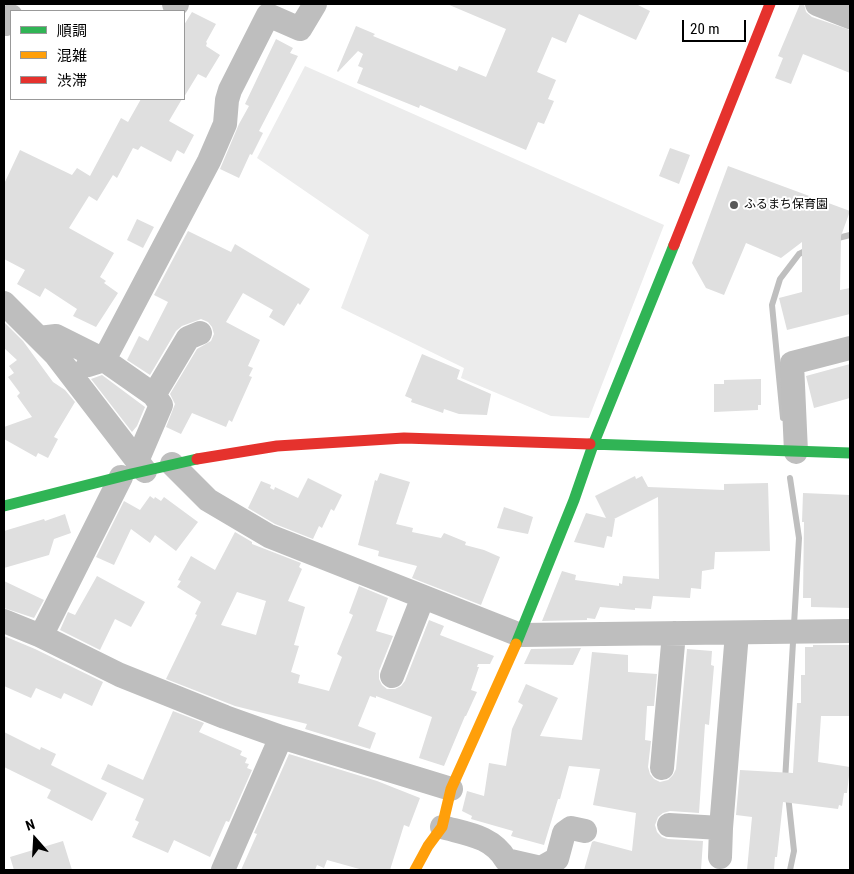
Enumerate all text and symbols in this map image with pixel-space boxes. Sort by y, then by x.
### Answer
legend [10,10,185,100]
scale bar [684,10,748,42]
text: 20 m [690,20,720,38]
text: 順調 [57,22,87,40]
text: 混雑 [57,47,87,65]
text: 渋滞 [57,72,87,90]
place label: ふるまち保育園 [744,198,828,212]
marker: ふるまち保育園 [728,199,740,211]
north arrow [10,814,60,864]
text: N [23,816,37,834]

